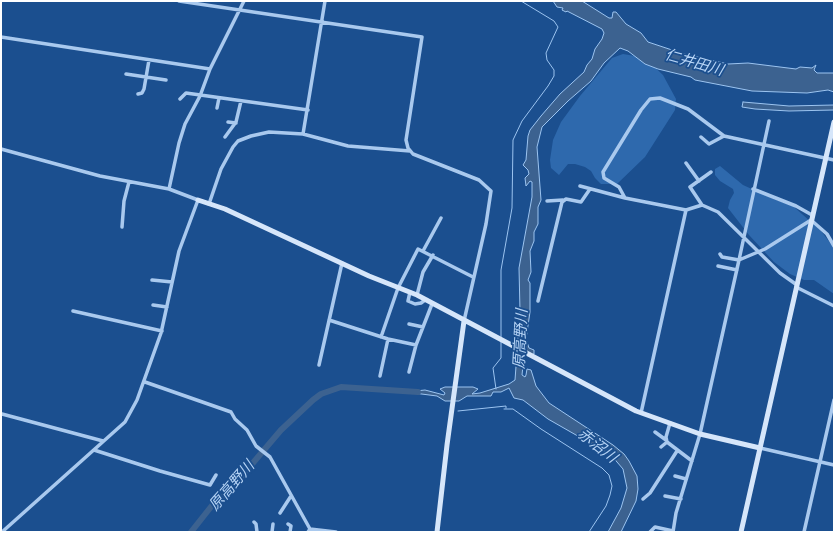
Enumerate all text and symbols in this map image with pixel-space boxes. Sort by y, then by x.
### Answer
water label: 仁井田川 [663,46,725,80]
water label: 原高野川 [510,309,532,369]
water label: 赤沼川 [574,425,620,467]
water label: 原高野川 [206,457,258,515]

